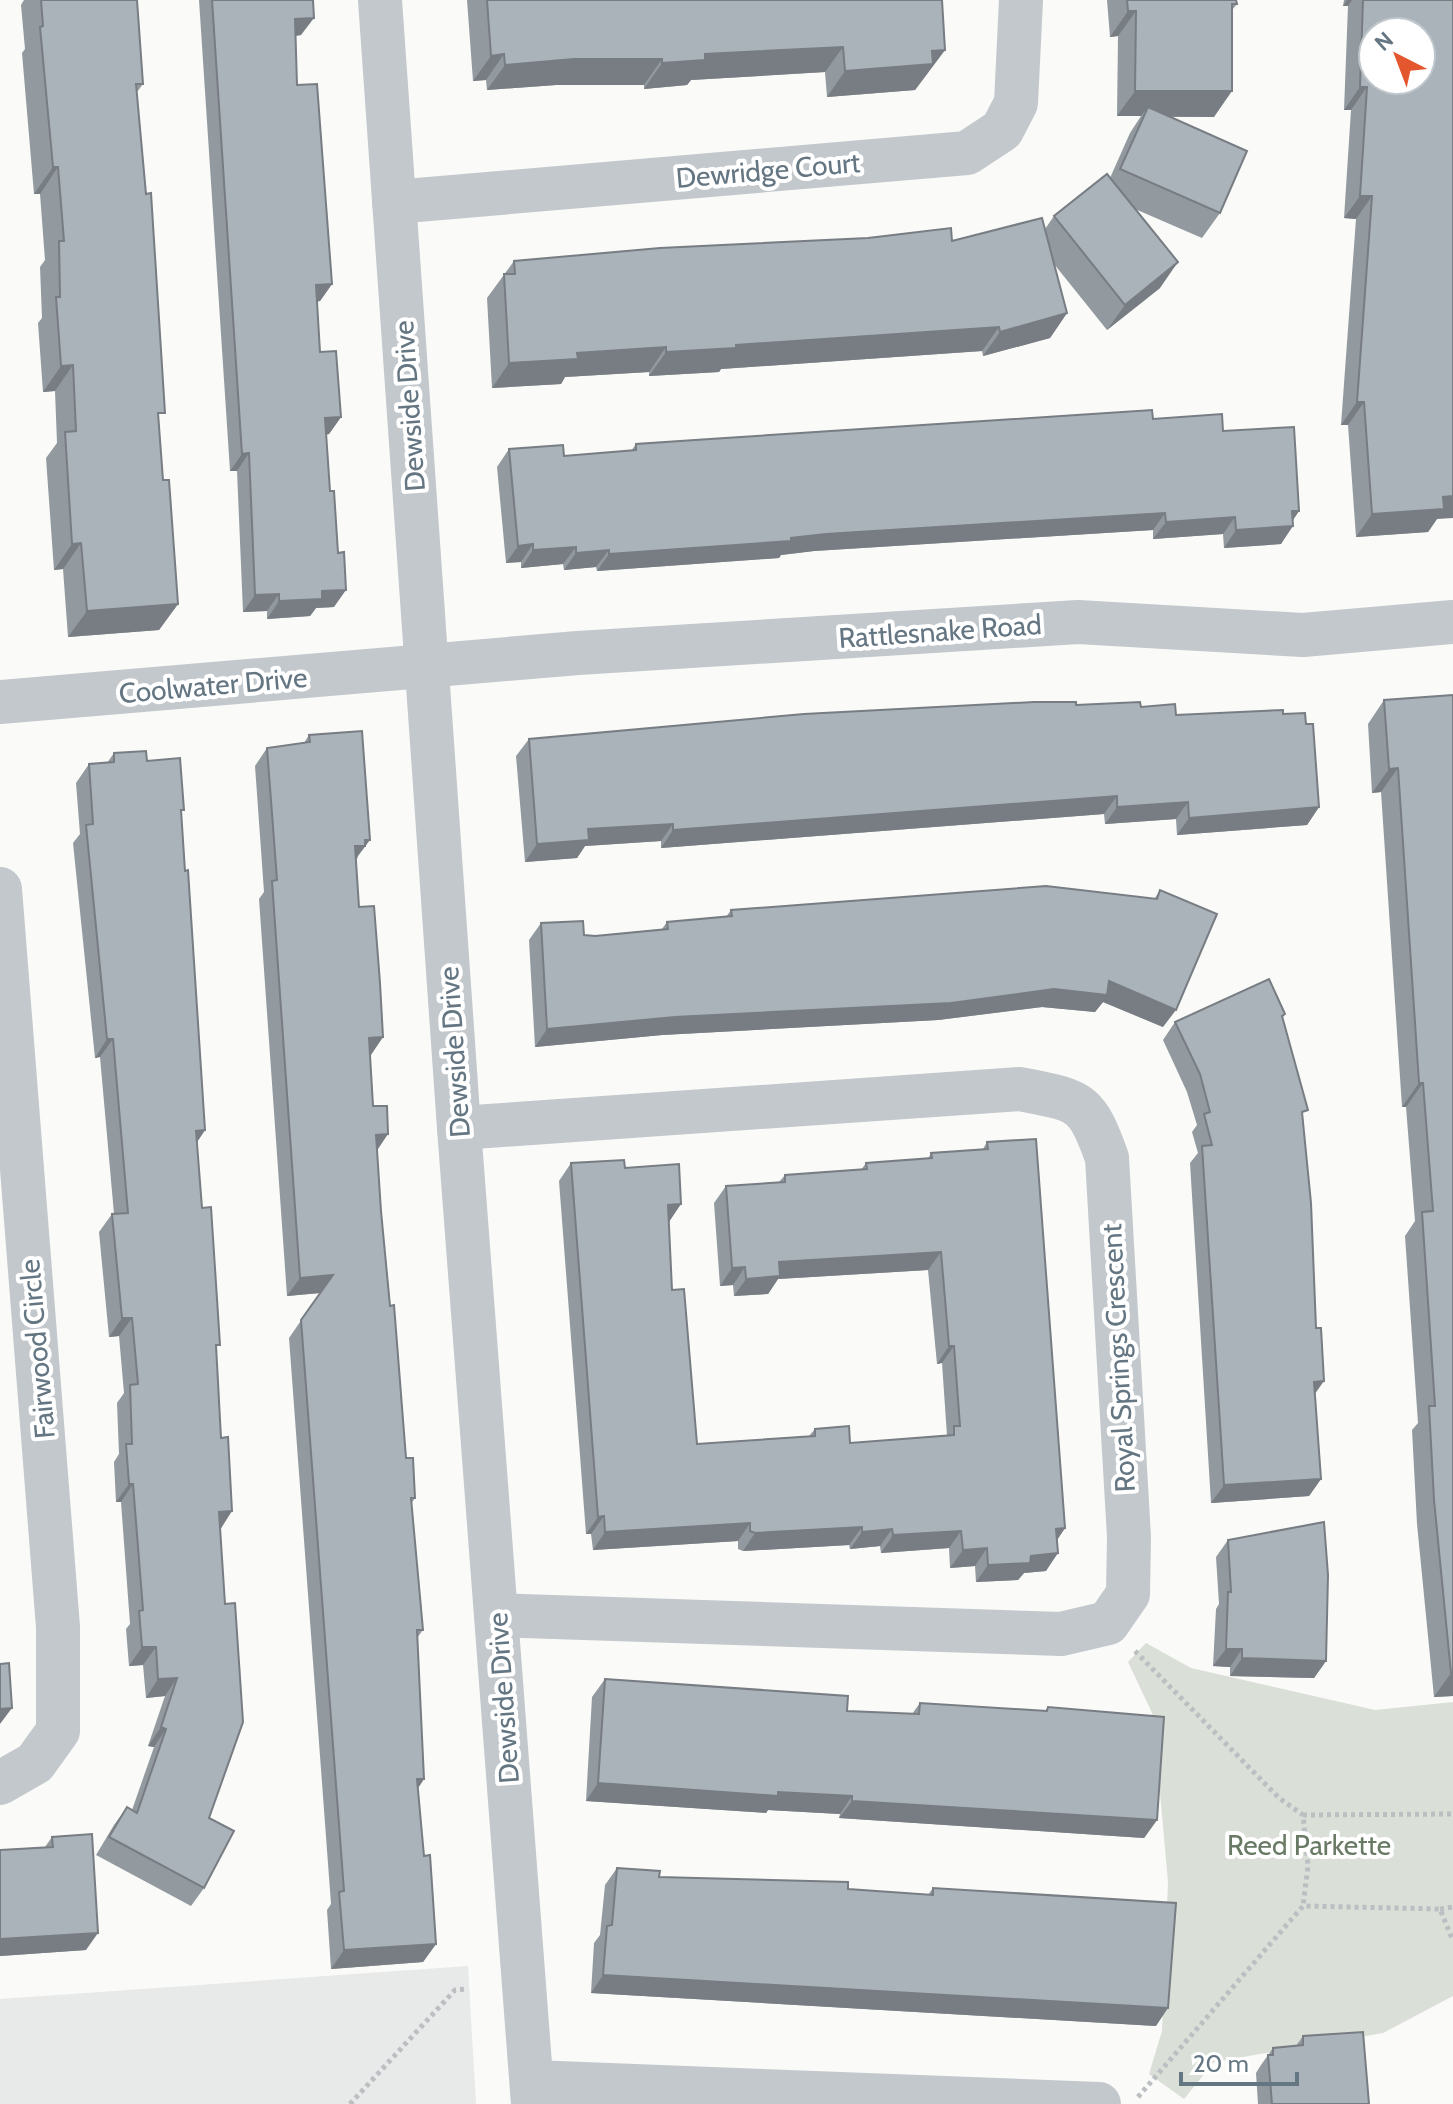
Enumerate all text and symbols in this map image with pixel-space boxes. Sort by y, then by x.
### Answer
north arrow [1357,16,1437,96]
text: N [1369,26,1399,57]
street label: Dewridge Court [674,145,862,195]
street label: Dewside Drive [386,319,432,493]
street label: Rattlesnake Road [837,607,1043,655]
street label: Coolwater Drive [117,660,309,710]
street label: Dewside Drive [431,965,477,1139]
street label: Royal Springs Crescent [1094,1223,1142,1493]
street label: Fairwood Circle [12,1258,62,1440]
street label: Dewside Drive [480,1611,526,1785]
park label: Reed Parkette [1227,1828,1391,1862]
scale bar [1181,2036,1297,2086]
text: 20 m [1193,2049,1249,2078]

